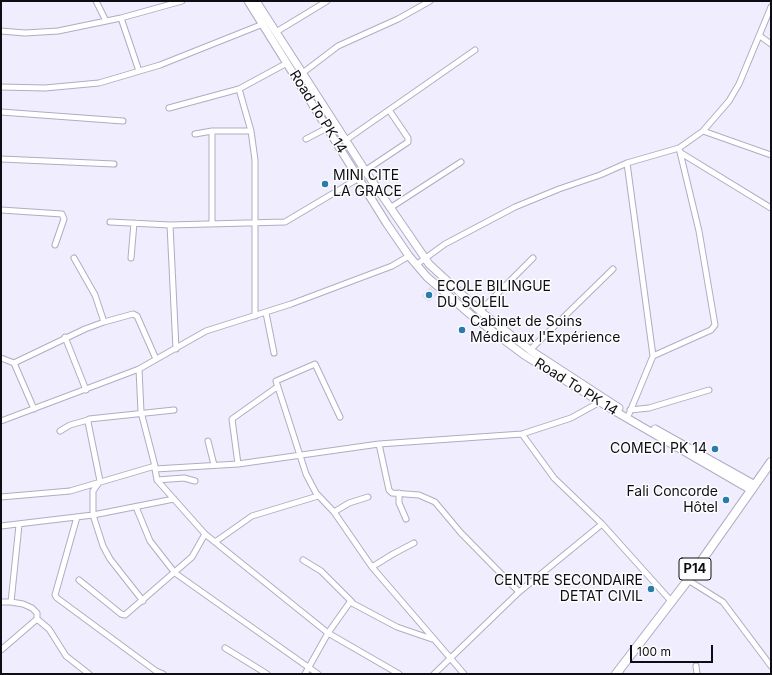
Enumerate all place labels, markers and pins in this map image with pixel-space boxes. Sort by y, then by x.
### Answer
place label: MINI CITE LA GRACE [333,168,402,200]
marker: MINI CITE LA GRACE [320,179,330,189]
place label: ECOLE BILINGUE DU SOLEIL [437,279,551,312]
marker: ECOLE BILINGUE DU SOLEIL [424,290,434,300]
place label: Cabinet de Soins Médicaux l'Expérience [470,314,620,346]
marker: Cabinet de Soins Médicaux l'Expérience [457,325,467,335]
place label: COMECI PK 14 [610,441,707,457]
marker: COMECI PK 14 [710,444,720,454]
place label: Fali Concorde Hôtel [626,484,718,516]
marker: Fali Concorde Hôtel [721,495,731,505]
place label: CENTRE SECONDAIRE DETAT CIVIL [494,573,643,606]
marker: CENTRE SECONDAIRE DETAT CIVIL [646,584,656,594]

